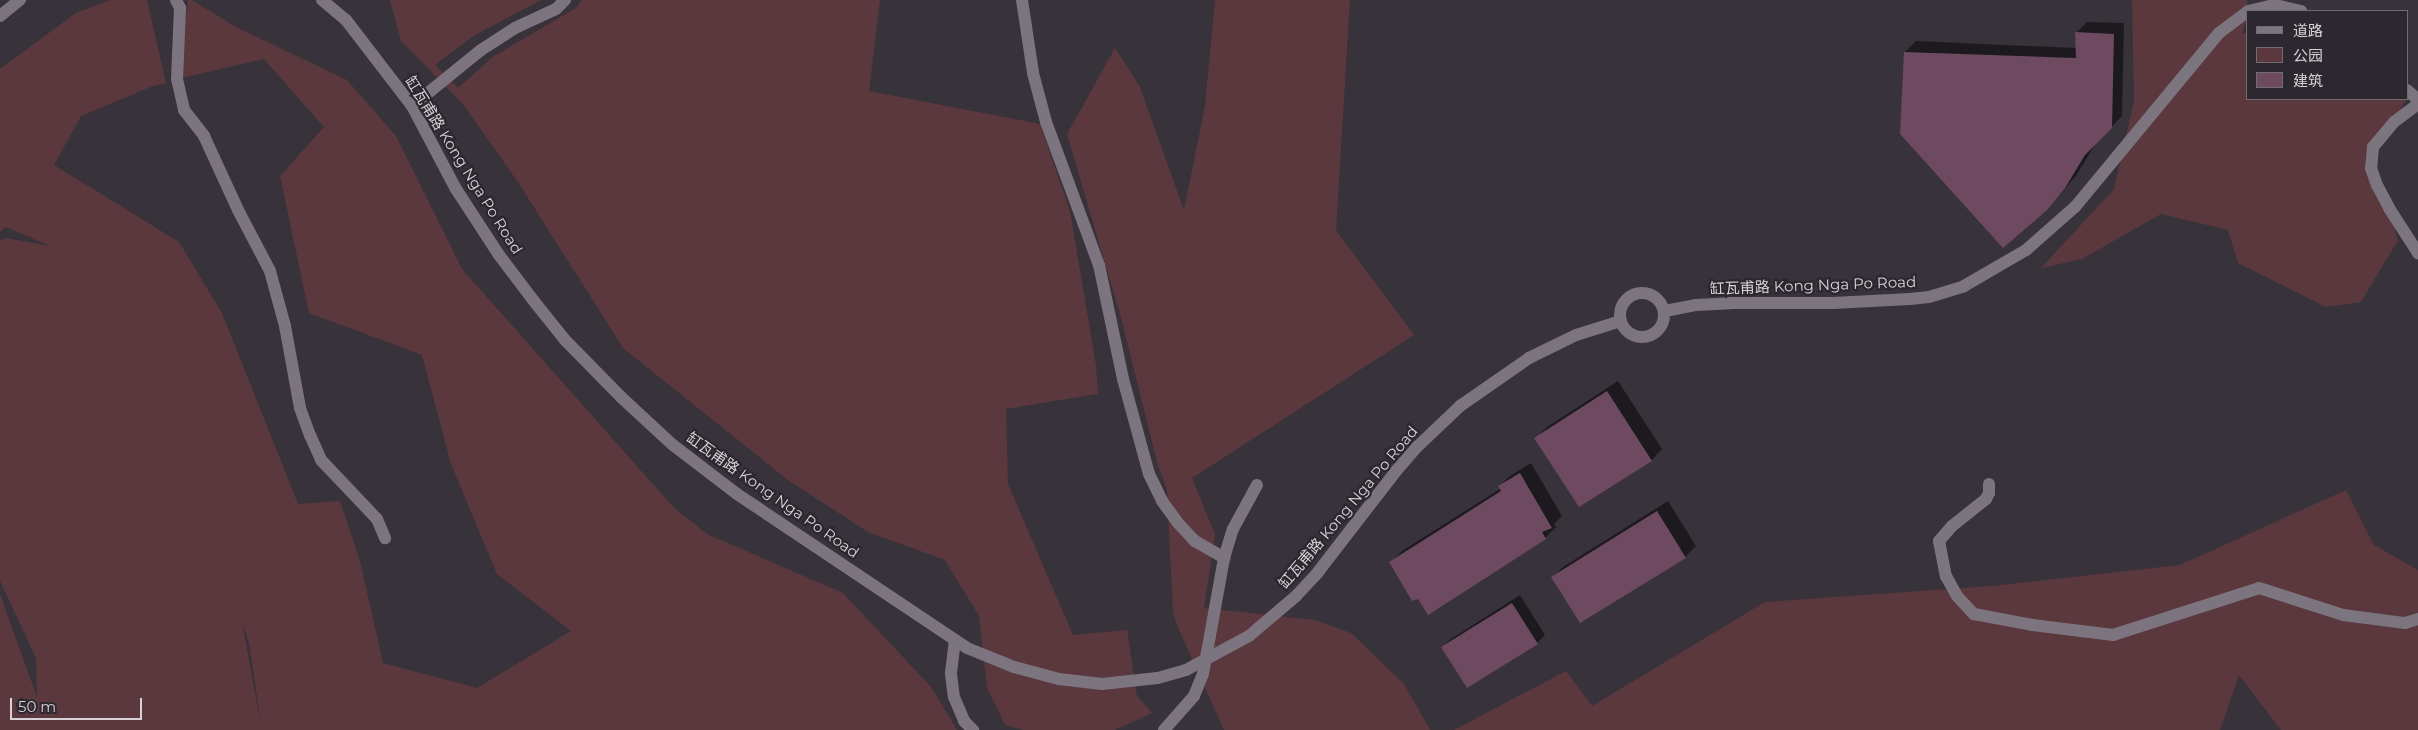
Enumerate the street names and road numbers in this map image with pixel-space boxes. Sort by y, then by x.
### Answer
street label: 缸瓦甫路 Kong Nga Po Road [402,73,526,257]
street label: 缸瓦甫路 Kong Nga Po Road [1710,272,1916,298]
street label: 缸瓦甫路 Kong Nga Po Road [1275,422,1421,592]
street label: 缸瓦甫路 Kong Nga Po Road [683,428,863,562]

